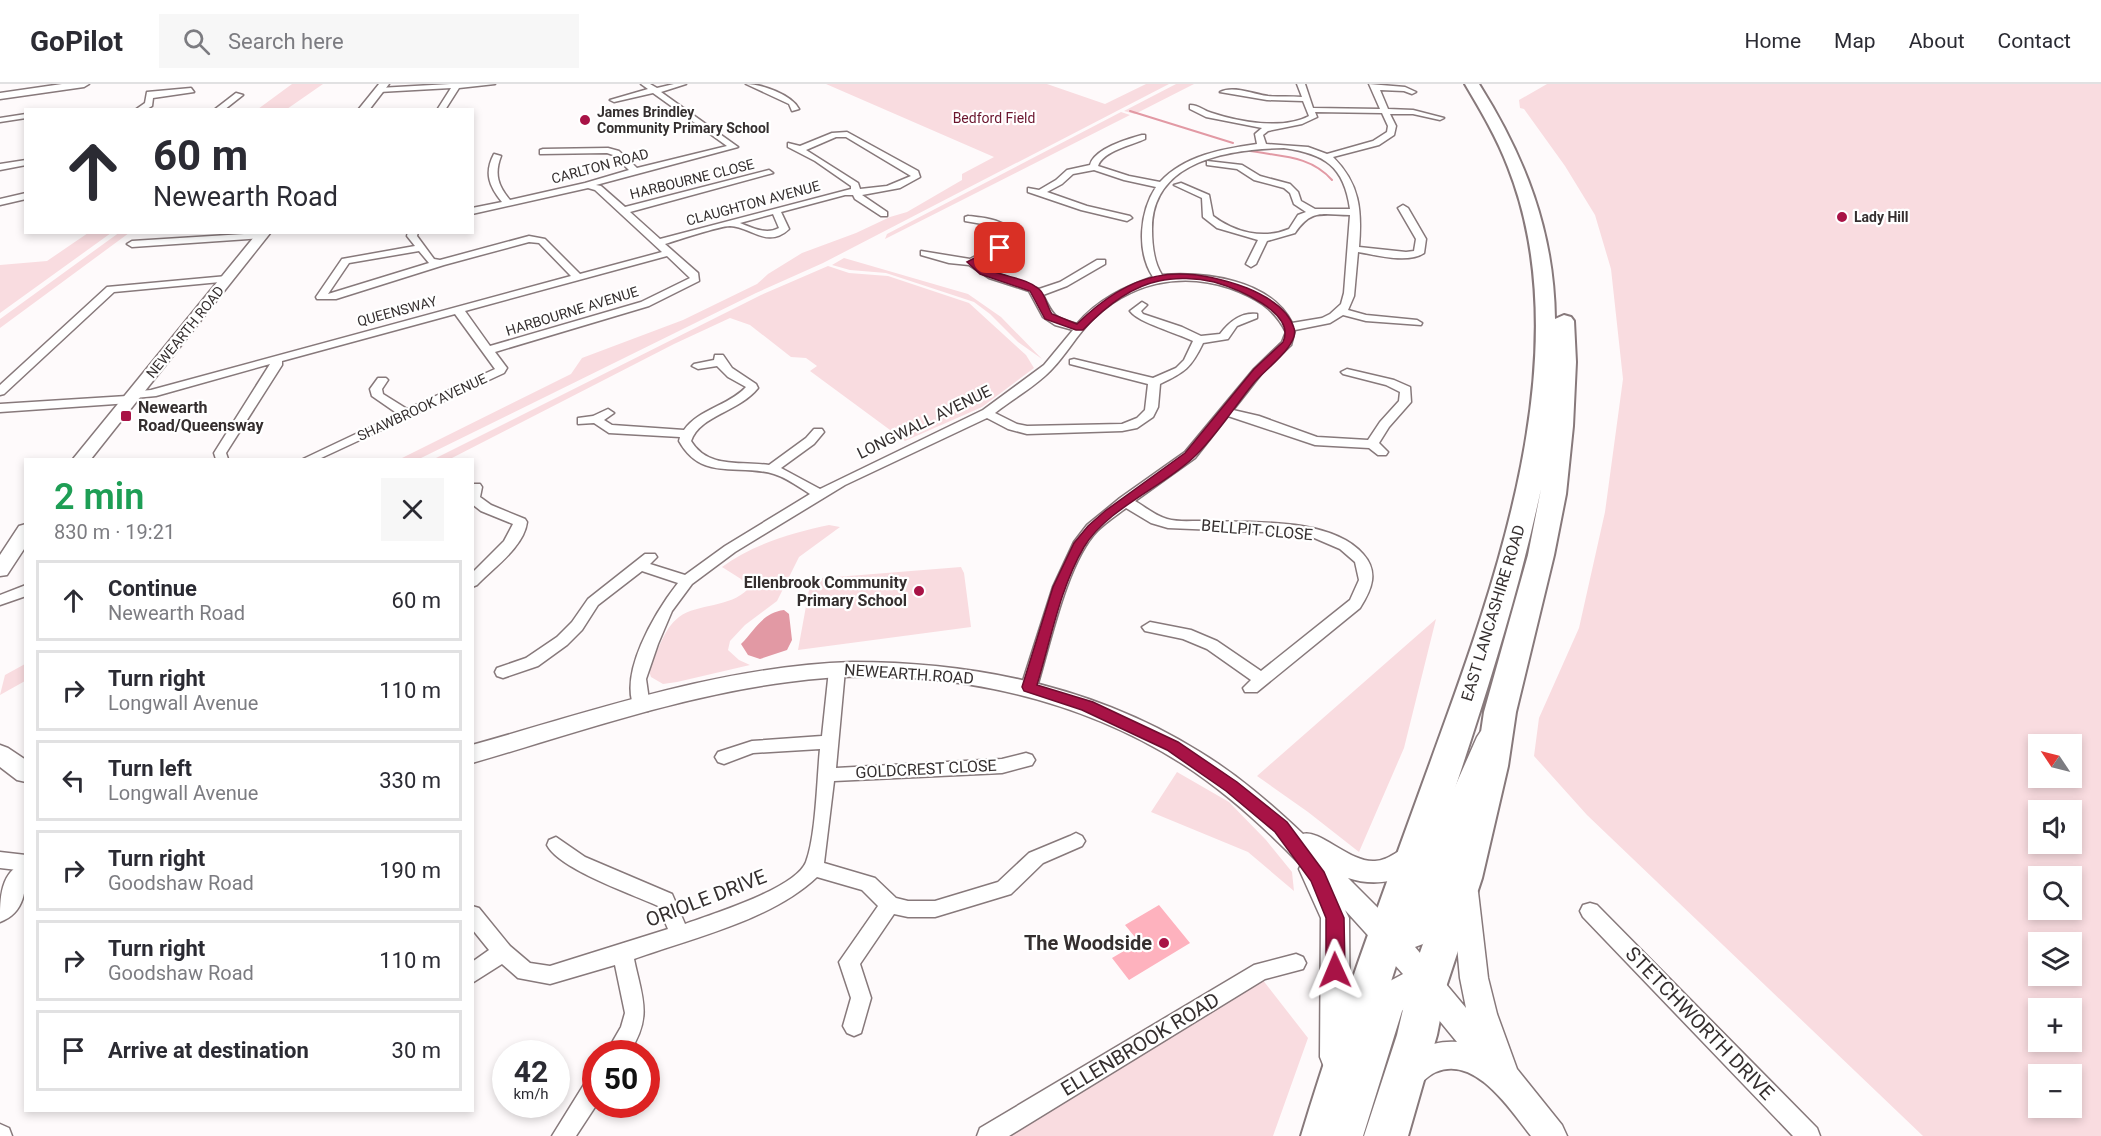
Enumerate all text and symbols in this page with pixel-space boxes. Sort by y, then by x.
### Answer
search box [159,14,579,68]
text: GoPilot [30,25,123,58]
icon: search [180,25,213,58]
text: Search here [228,29,344,54]
text: Home [1745,29,1801,53]
text: Map [1834,29,1876,53]
text: About [1909,29,1965,53]
text: Contact [1998,29,2071,53]
place label: James Brindley Community Primary School [597,104,770,136]
park label: Bedford Field [953,110,1035,126]
marker: James Brindley Community Primary School [578,113,592,127]
text: 60 m [153,131,248,180]
icon: ahead [54,132,132,210]
street label: CARLTON ROAD [550,145,650,187]
street label: HARBOURNE CLOSE [628,156,756,202]
street label: CLAUGHTON AVENUE [684,177,822,229]
text: Newearth Road [153,181,338,213]
place label: Lady Hill [1854,209,1908,225]
marker: Lady Hill [1835,210,1849,224]
pin [974,222,1025,273]
icon: arrive [983,231,1016,264]
street label: NEWEARTH ROAD [143,283,227,381]
street label: HARBOURNE AVENUE [504,283,640,339]
street label: QUEENSWAY [355,293,439,329]
street label: SHAWBROOK AVENUE [355,370,489,444]
street label: LONGWALL AVENUE [854,381,994,463]
place label: Newearth Road/Queensway [138,398,264,435]
marker: Newearth Road/Queensway [119,409,133,423]
text: 2 min [54,476,144,518]
button: close [381,478,444,541]
street label: BELLPIT CLOSE [1200,516,1314,544]
text: 830 m · 19:21 [54,520,175,544]
street label: EAST LANCASHIRE ROAD [1457,522,1529,704]
place label: Ellenbrook Community Primary School [744,573,908,610]
text: Continue [108,576,197,601]
icon: ahead [57,584,90,617]
marker: Ellenbrook Community Primary School [912,584,926,598]
text: 60 m [392,588,441,613]
text: Newearth Road [108,601,245,625]
street label: NEWEARTH ROAD [843,660,975,688]
text: Turn right [108,666,205,691]
icon: right [57,674,90,707]
text: 110 m [379,678,441,703]
text: Longwall Avenue [108,691,258,715]
north arrow [2028,734,2082,788]
map controls [2028,734,2082,1118]
text: Turn left [108,756,192,781]
street label: GOLDCREST CLOSE [855,756,997,782]
icon: left [57,764,90,797]
text: 330 m [379,768,441,793]
text: Longwall Avenue [108,781,258,805]
button: sound [2028,800,2082,854]
text: Turn right [108,846,205,871]
icon: right [57,854,90,887]
text: 190 m [379,858,441,883]
street label: ORIOLE DRIVE [642,864,770,932]
button: search [2028,866,2082,920]
text: Goodshaw Road [108,871,254,895]
place label: The Woodside [1024,931,1152,955]
button: layers [2028,932,2082,986]
text: Turn right [108,936,205,961]
marker: The Woodside [1157,936,1171,950]
position arrow [1303,938,1367,1002]
street label: STETCHWORTH DRIVE [1621,941,1779,1105]
icon: right [57,944,90,977]
text: 110 m [379,948,441,973]
text: Goodshaw Road [108,961,254,985]
street label: ELLENBROOK ROAD [1056,987,1224,1101]
button: + [2028,998,2082,1052]
icon: arrive [57,1034,90,1067]
text: Arrive at destination [108,1038,309,1063]
text: 30 m [392,1038,441,1063]
speed limit sign: 50 [582,1040,660,1118]
text: 42 [514,1054,548,1089]
button: − [2028,1064,2082,1118]
text: km/h [513,1085,549,1103]

